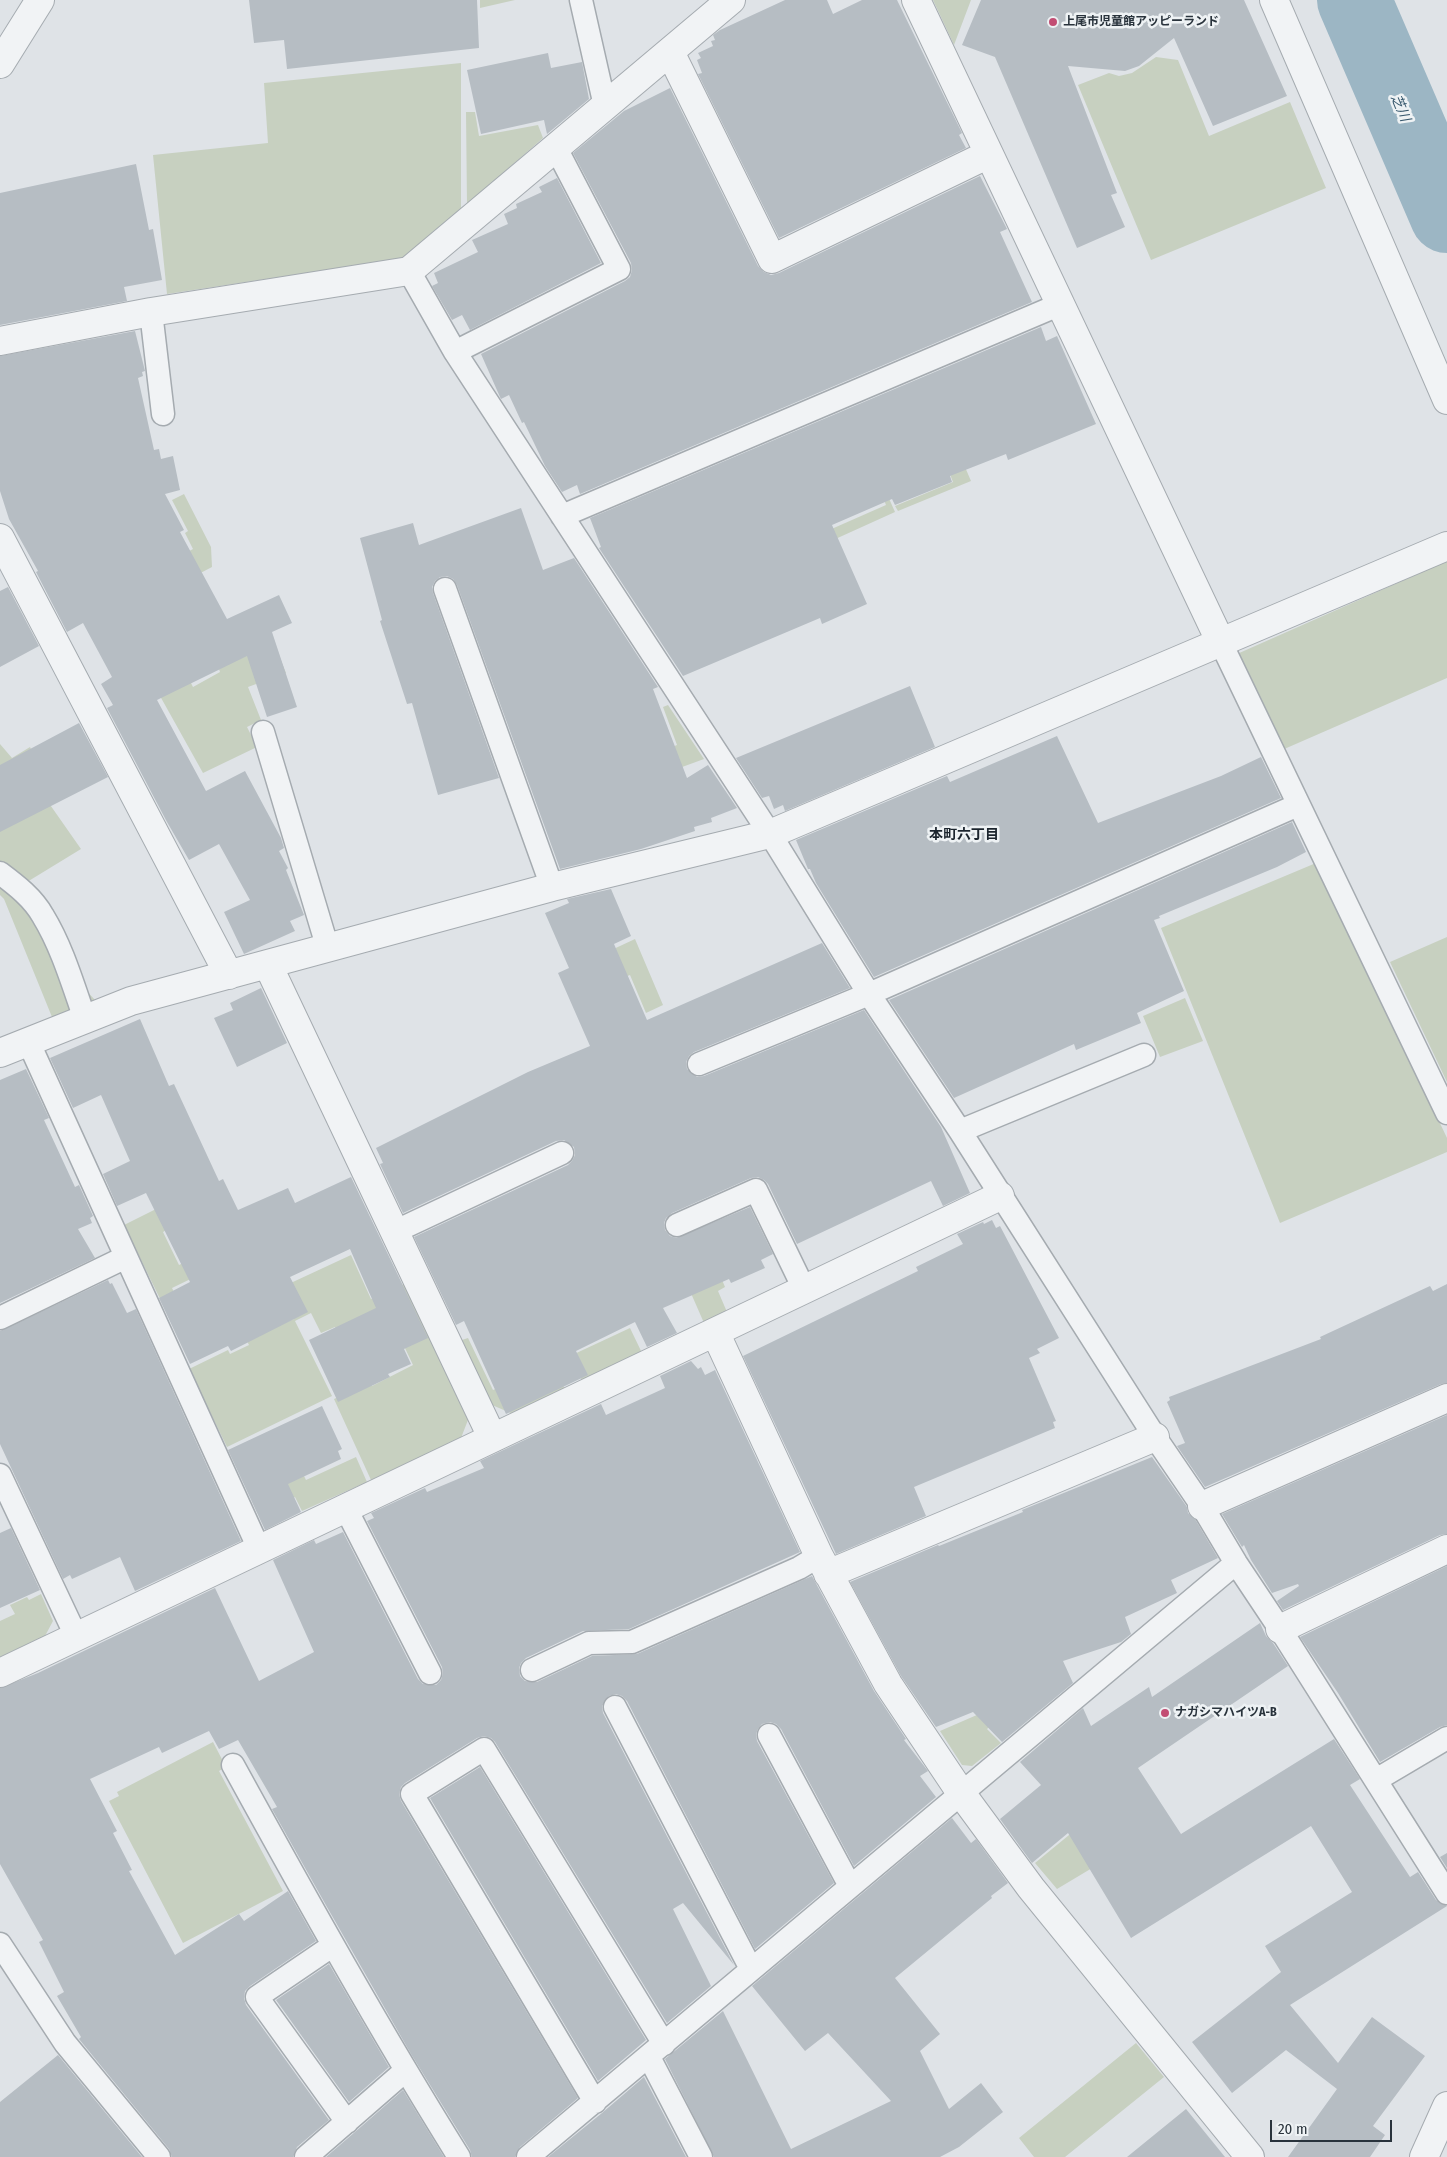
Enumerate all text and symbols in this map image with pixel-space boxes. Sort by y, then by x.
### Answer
place label: 上尾市児童館アッピーランド [1063,15,1219,29]
marker: 上尾市児童館アッピーランド [1047,16,1059,28]
water label: 芝川 [1387,92,1413,124]
district label: 本町六丁目 [929,827,999,843]
place label: ナガシマハイツA-B [1175,1706,1277,1720]
marker: ナガシマハイツA-B [1159,1707,1171,1719]
scale bar [1272,2110,1394,2142]
text: 20 m [1278,2120,1308,2138]

